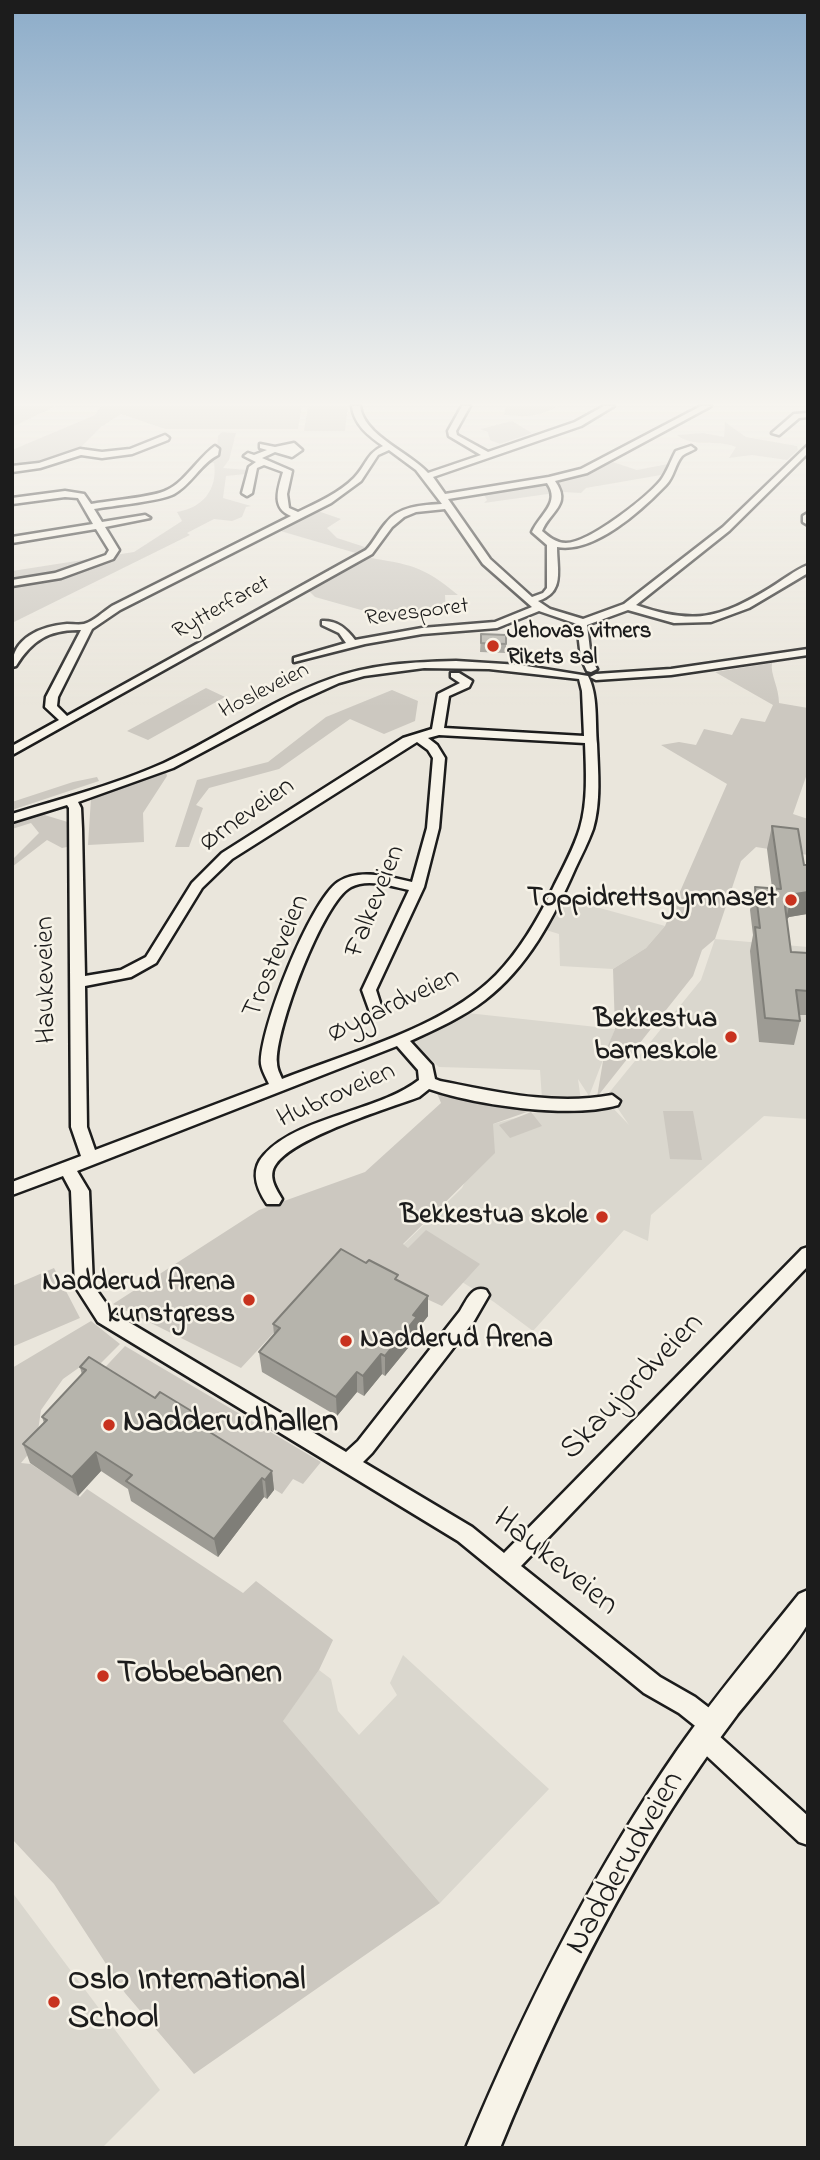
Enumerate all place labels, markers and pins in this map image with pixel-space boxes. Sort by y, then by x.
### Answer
place label: Jehovas vitners Rikets sal [507,619,651,673]
marker: Jehovas vitners Rikets sal [485,638,501,654]
place label: Toppidrettsgymnaset [527,883,777,917]
marker: Toppidrettsgymnaset [783,892,799,908]
place label: Bekkestua barneskole [594,1004,717,1070]
marker: Bekkestua barneskole [723,1029,739,1045]
place label: Bekkestua skole [400,1200,588,1234]
marker: Bekkestua skole [594,1209,610,1225]
place label: Nadderud Arena kunstgress [42,1267,235,1333]
marker: Nadderud Arena kunstgress [241,1292,257,1308]
place label: Nadderud Arena [360,1324,553,1358]
marker: Nadderud Arena [338,1333,354,1349]
place label: Nadderudhallen [123,1405,338,1445]
marker: Nadderudhallen [101,1417,117,1433]
place label: Tobbebanen [117,1656,282,1696]
marker: Tobbebanen [95,1668,111,1684]
place label: Oslo International School [68,1963,305,2041]
marker: Oslo International School [46,1994,62,2010]

